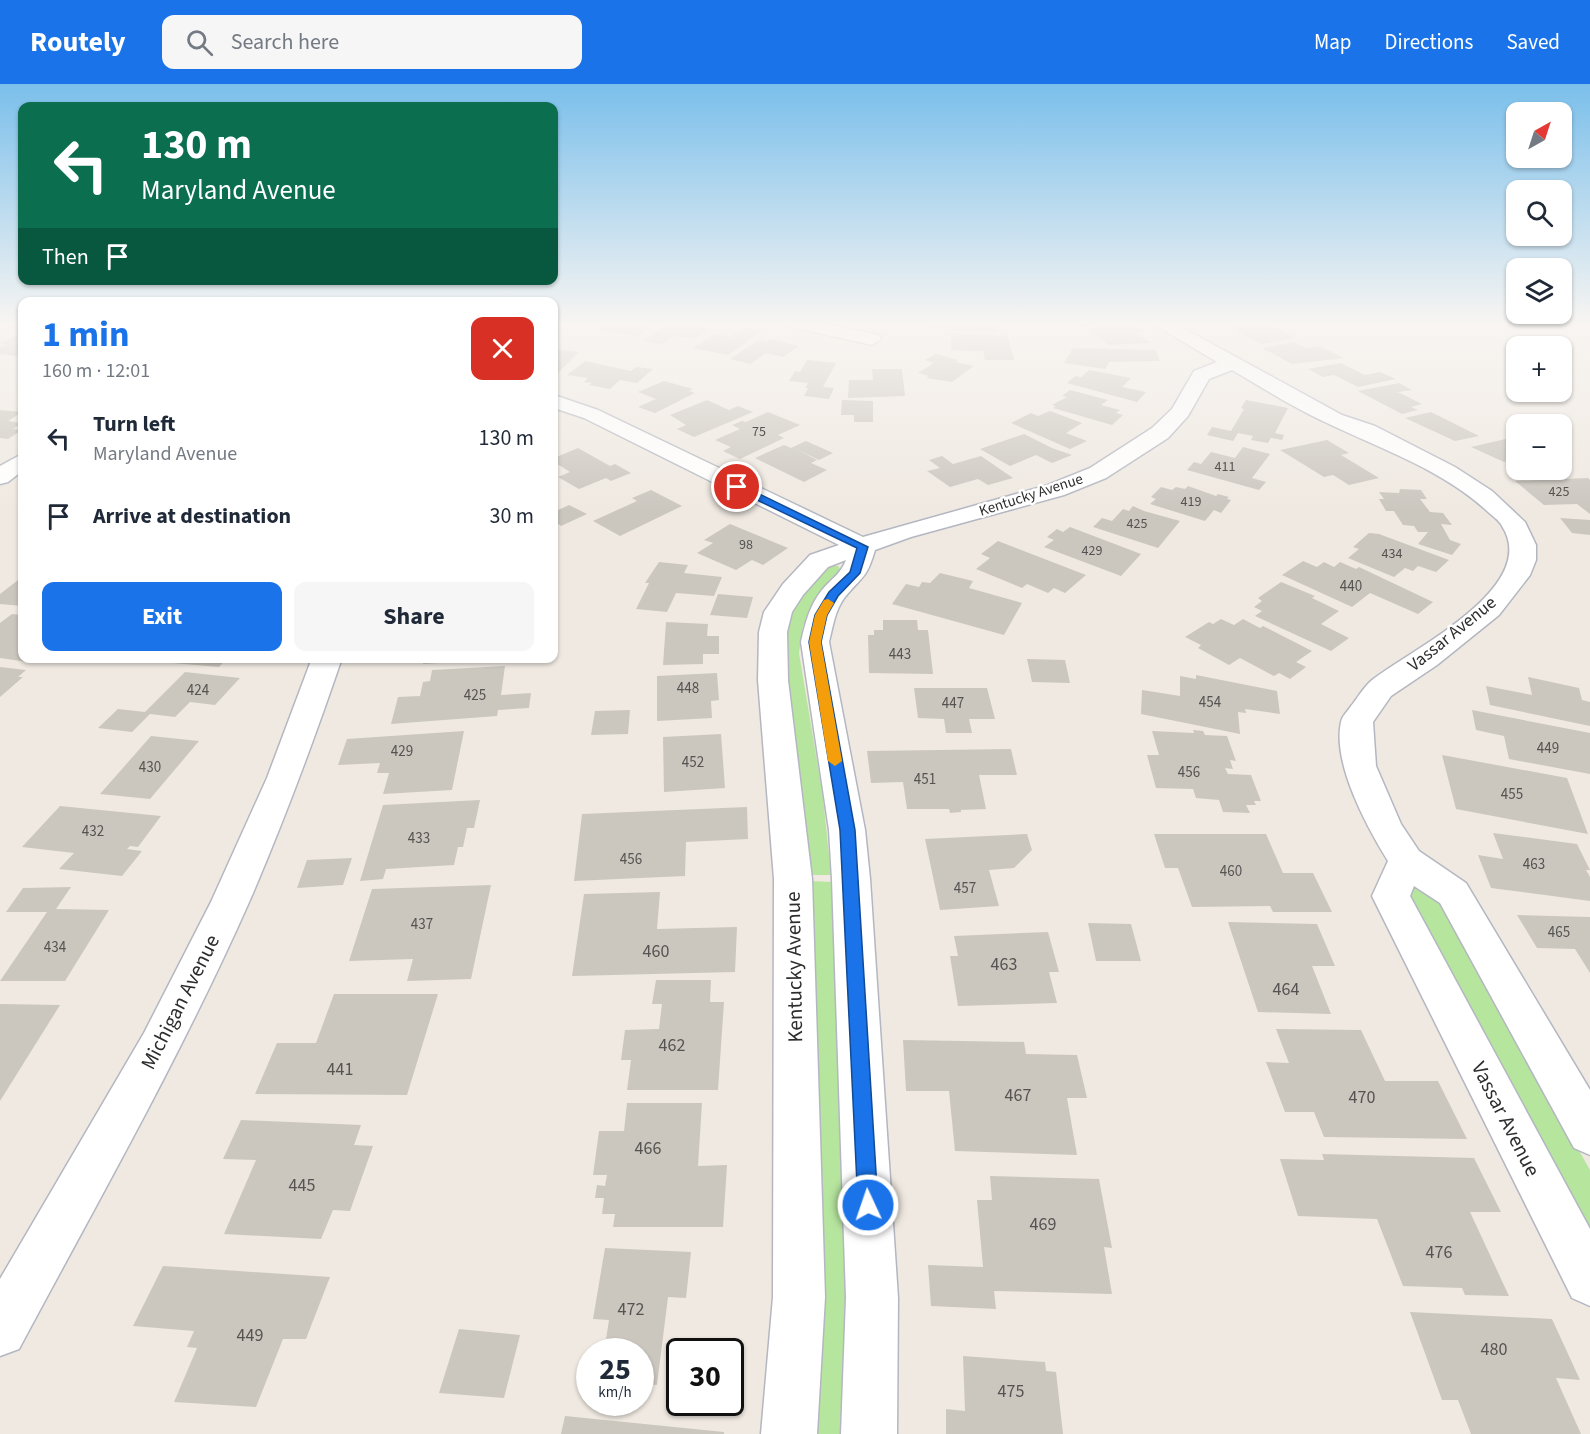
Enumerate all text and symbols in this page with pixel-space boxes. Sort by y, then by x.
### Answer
search box [162,15,582,69]
text: Routely [30,22,126,62]
icon: search [183,26,216,59]
text: Search here [231,26,339,58]
text: Map [1314,27,1352,57]
text: Directions [1385,27,1473,57]
text: Saved [1506,27,1560,57]
north arrow [1506,102,1572,168]
map controls [1506,102,1572,480]
text: 130 m [141,115,252,175]
icon: left [42,126,120,204]
text: Maryland Avenue [141,171,336,210]
button: search [1506,180,1572,246]
icon: arrive [101,240,134,273]
text: Then [42,241,89,273]
button: layers [1506,258,1572,324]
text: 1 min [42,309,130,360]
button: close [471,317,534,380]
button: + [1506,336,1572,402]
text: 160 m · 12:01 [42,357,150,385]
text: Turn left [93,408,175,440]
button: − [1506,414,1572,480]
icon: left [42,422,75,455]
text: 130 m [479,422,534,454]
house number: 75 [752,422,766,442]
text: Maryland Avenue [93,440,237,468]
house number: 411 [1215,457,1235,477]
pin [711,461,762,512]
street label: Kentucky Avenue [976,468,1086,522]
icon: arrive [720,470,753,503]
house number: 425 [1549,482,1569,502]
house number: 419 [1181,492,1201,512]
icon: arrive [42,500,75,533]
text: Arrive at destination [93,500,291,532]
text: 30 m [489,500,534,532]
house number: 425 [1127,514,1147,534]
house number: 98 [739,535,753,555]
house number: 429 [1082,541,1102,561]
house number: 434 [1382,544,1402,564]
house number: 440 [1340,576,1362,597]
button: Exit [42,582,282,651]
button: Share [294,582,534,651]
street label: Vassar Avenue [1402,590,1502,678]
house number: 443 [889,644,911,665]
house number: 448 [677,678,699,699]
house number: 424 [187,680,210,701]
house number: 425 [464,685,486,706]
house number: 454 [1199,692,1222,713]
house number: 447 [942,693,964,714]
house number: 449 [1537,738,1559,759]
house number: 429 [391,741,413,762]
house number: 452 [682,752,704,773]
house number: 430 [139,757,161,778]
house number: 456 [1178,762,1200,783]
house number: 451 [914,769,936,790]
house number: 455 [1501,784,1523,805]
house number: 432 [82,821,104,842]
house number: 433 [408,828,430,849]
house number: 456 [620,849,642,870]
house number: 463 [1523,854,1545,875]
house number: 460 [1220,861,1242,882]
house number: 457 [954,878,976,899]
street label: Kentucky Avenue [778,891,810,1043]
house number: 437 [411,914,433,935]
house number: 465 [1548,922,1570,943]
street label: Michigan Avenue [133,929,227,1075]
house number: 434 [44,937,67,958]
house number: 460 [643,939,669,964]
house number: 463 [991,952,1017,977]
house number: 464 [1273,977,1299,1002]
house number: 462 [659,1033,685,1058]
street label: Vassar Avenue [1464,1056,1548,1182]
house number: 441 [327,1057,353,1082]
house number: 467 [1005,1083,1031,1108]
house number: 470 [1349,1085,1375,1110]
house number: 466 [635,1136,661,1161]
house number: 445 [289,1173,315,1198]
position arrow [836,1173,900,1237]
house number: 469 [1030,1212,1056,1237]
house number: 476 [1426,1240,1452,1265]
house number: 472 [618,1297,644,1322]
house number: 449 [237,1323,263,1348]
house number: 480 [1481,1337,1507,1362]
speed limit sign: 30 [666,1338,744,1416]
text: 25 [599,1348,631,1391]
house number: 475 [998,1379,1024,1404]
text: km/h [598,1382,632,1403]

